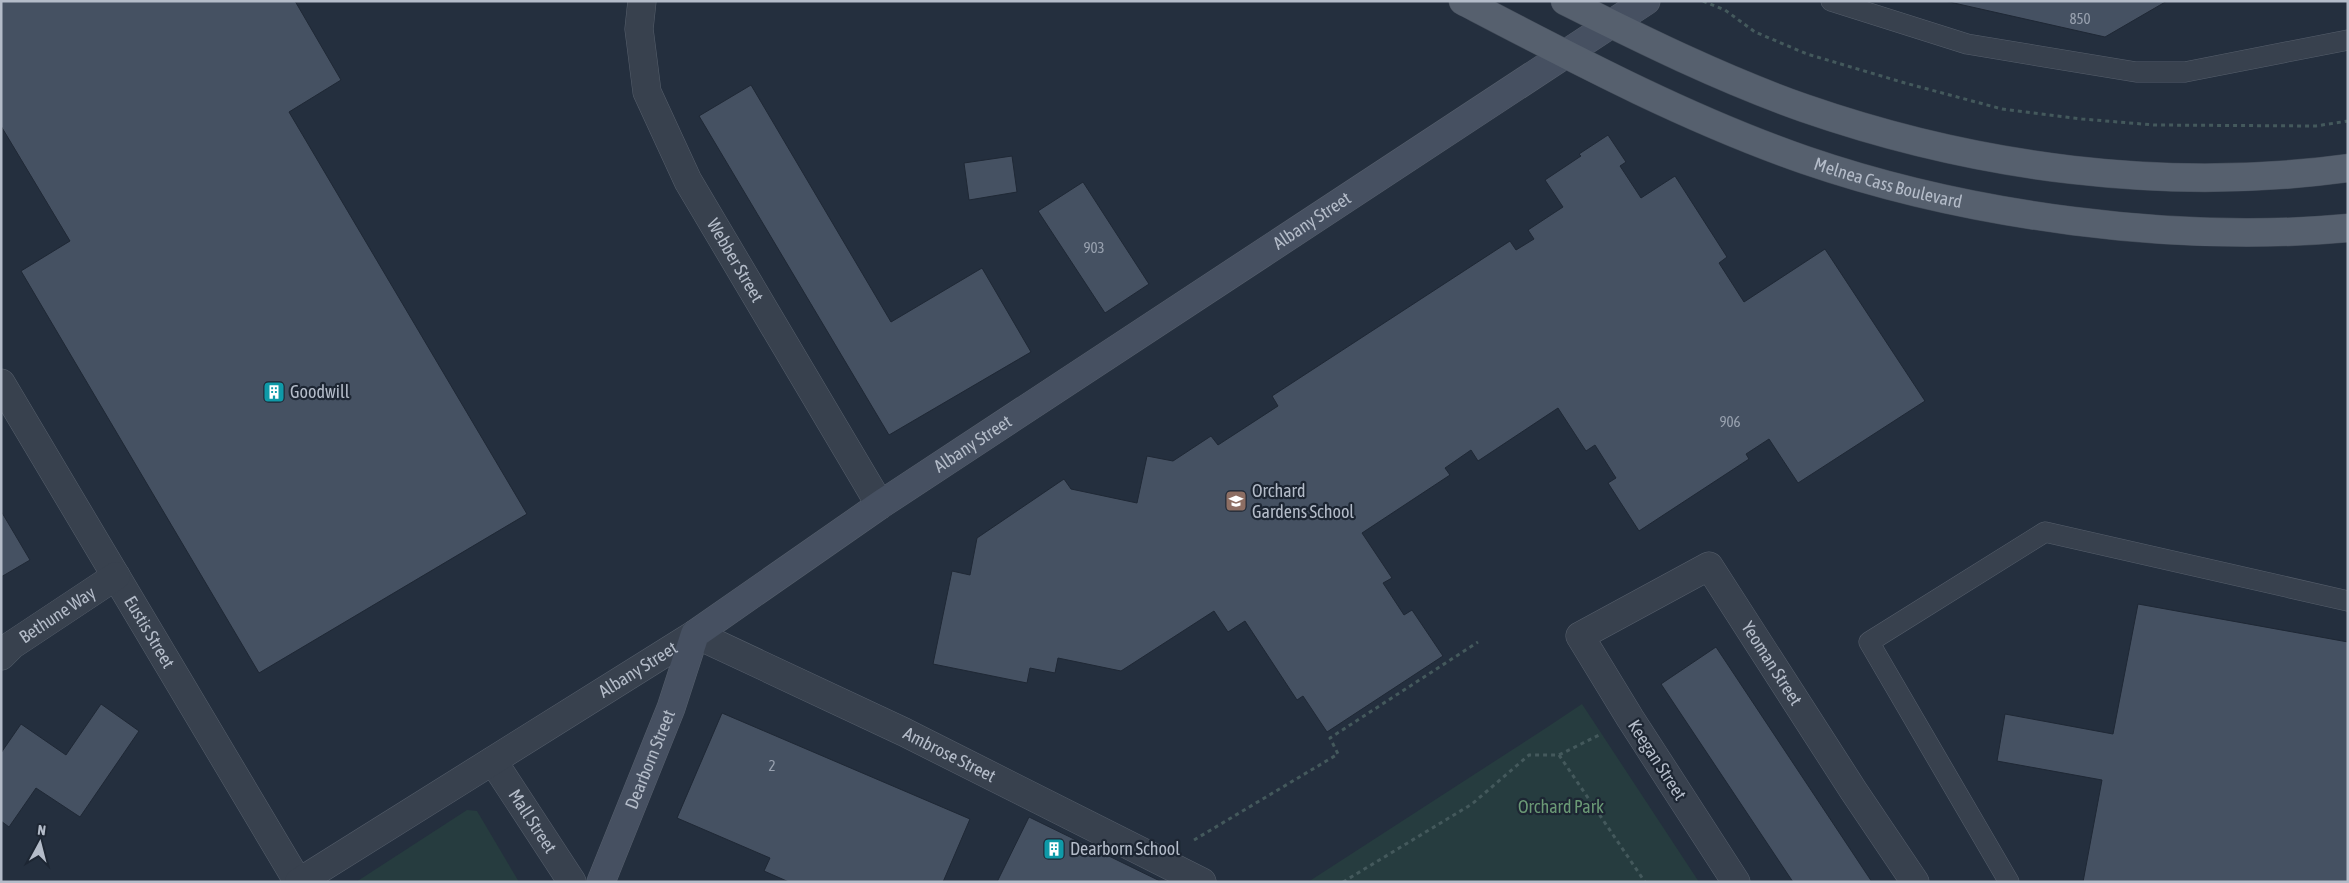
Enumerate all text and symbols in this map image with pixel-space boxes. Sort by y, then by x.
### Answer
house number: 850 [2069,10,2091,27]
street label: Melnea Cass Boulevard [1812,153,1964,212]
street label: Albany Street [1269,187,1355,253]
street label: Webber Street [703,215,768,306]
house number: 903 [1083,239,1105,256]
building icon: Goodwill [262,380,286,404]
place label: Goodwill [290,381,350,402]
street label: Albany Street [930,410,1015,477]
house number: 906 [1719,413,1741,430]
place label: Orchard Gardens School [1252,480,1354,522]
school or university icon: Orchard Gardens School [1224,489,1248,513]
street label: Bethune Way [15,582,99,647]
street label: Eustis Street [120,592,179,672]
street label: Yeoman Street [1737,617,1807,709]
street label: Albany Street [595,637,681,702]
street label: Dearborn Street [620,707,679,812]
street label: Keegan Street [1624,716,1691,804]
street label: Ambrose Street [900,722,999,786]
house number: 2 [768,757,776,774]
street label: Mall Street [504,785,561,857]
park label: Orchard Park [1518,796,1604,817]
north arrow [15,818,65,868]
text: N [37,822,47,839]
building icon: Dearborn School [1042,837,1066,861]
place label: Dearborn School [1070,838,1180,859]

